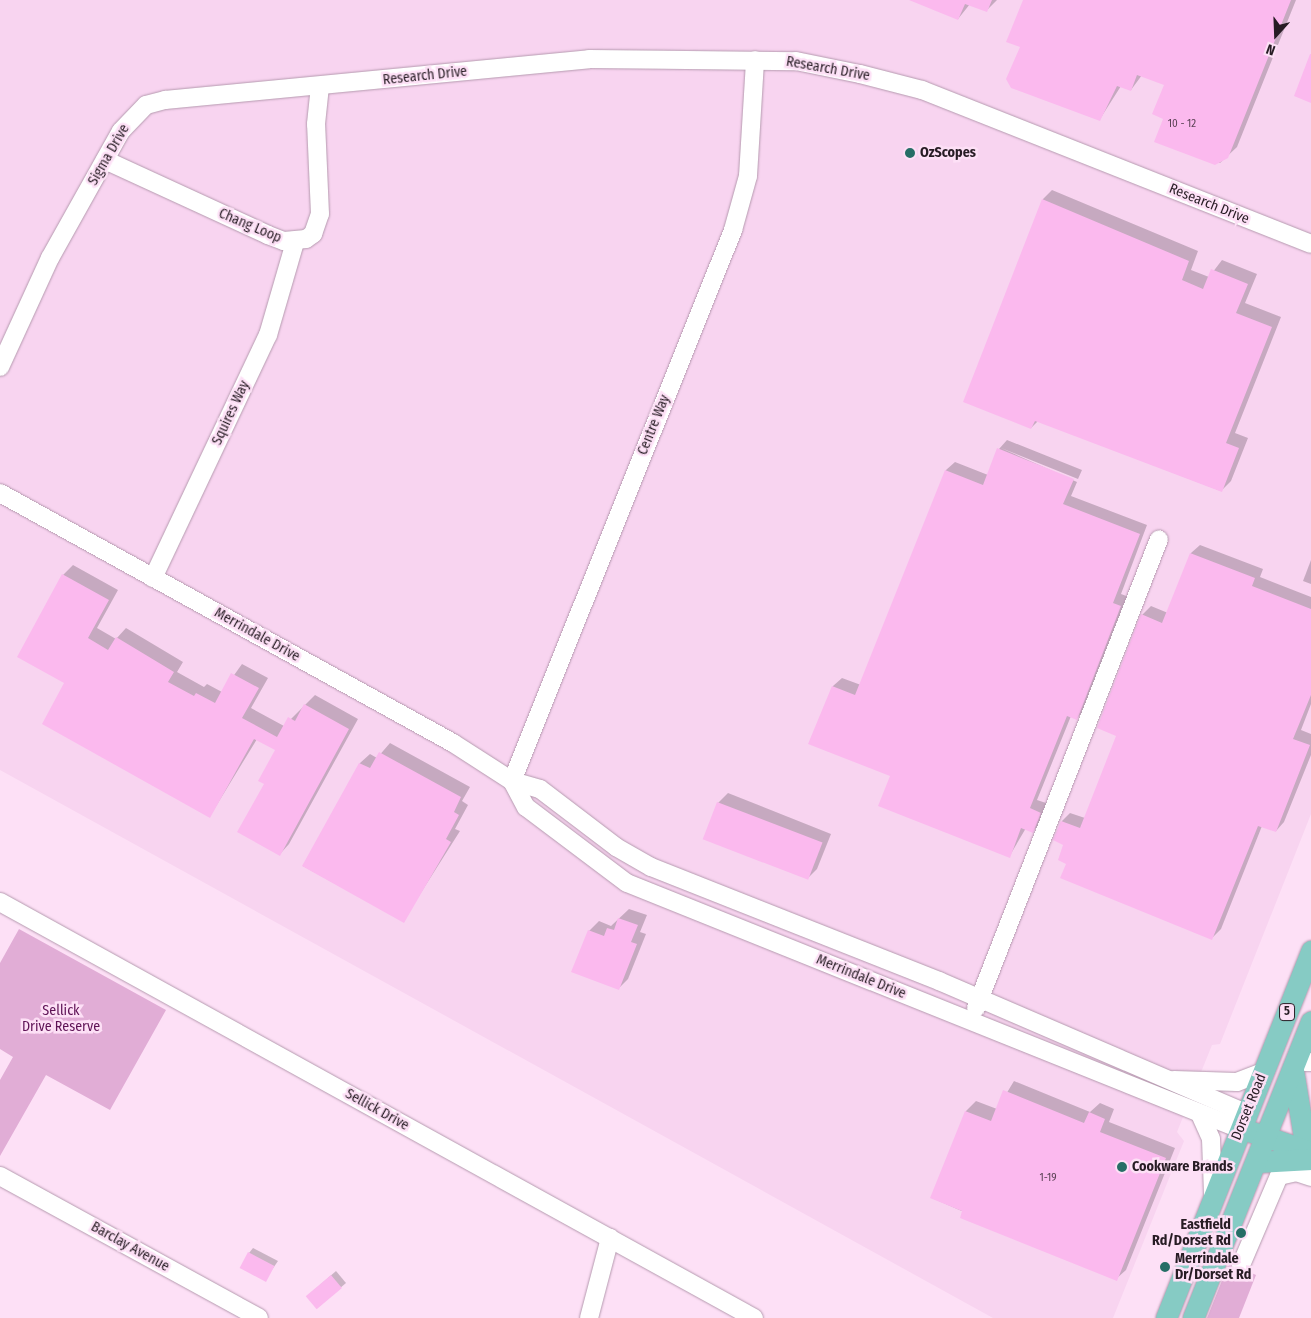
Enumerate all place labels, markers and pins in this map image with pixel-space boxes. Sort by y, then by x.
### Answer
place label: OzScopes [920,145,976,161]
marker: OzScopes [904,147,916,159]
place label: Cookware Brands [1132,1159,1233,1175]
marker: Cookware Brands [1116,1161,1128,1173]
place label: Eastfield Rd/Dorset Rd [1152,1217,1231,1250]
marker: Eastfield Rd/Dorset Rd [1235,1227,1247,1239]
place label: Merrindale Dr/Dorset Rd [1175,1251,1251,1284]
marker: Merrindale Dr/Dorset Rd [1159,1261,1171,1273]

